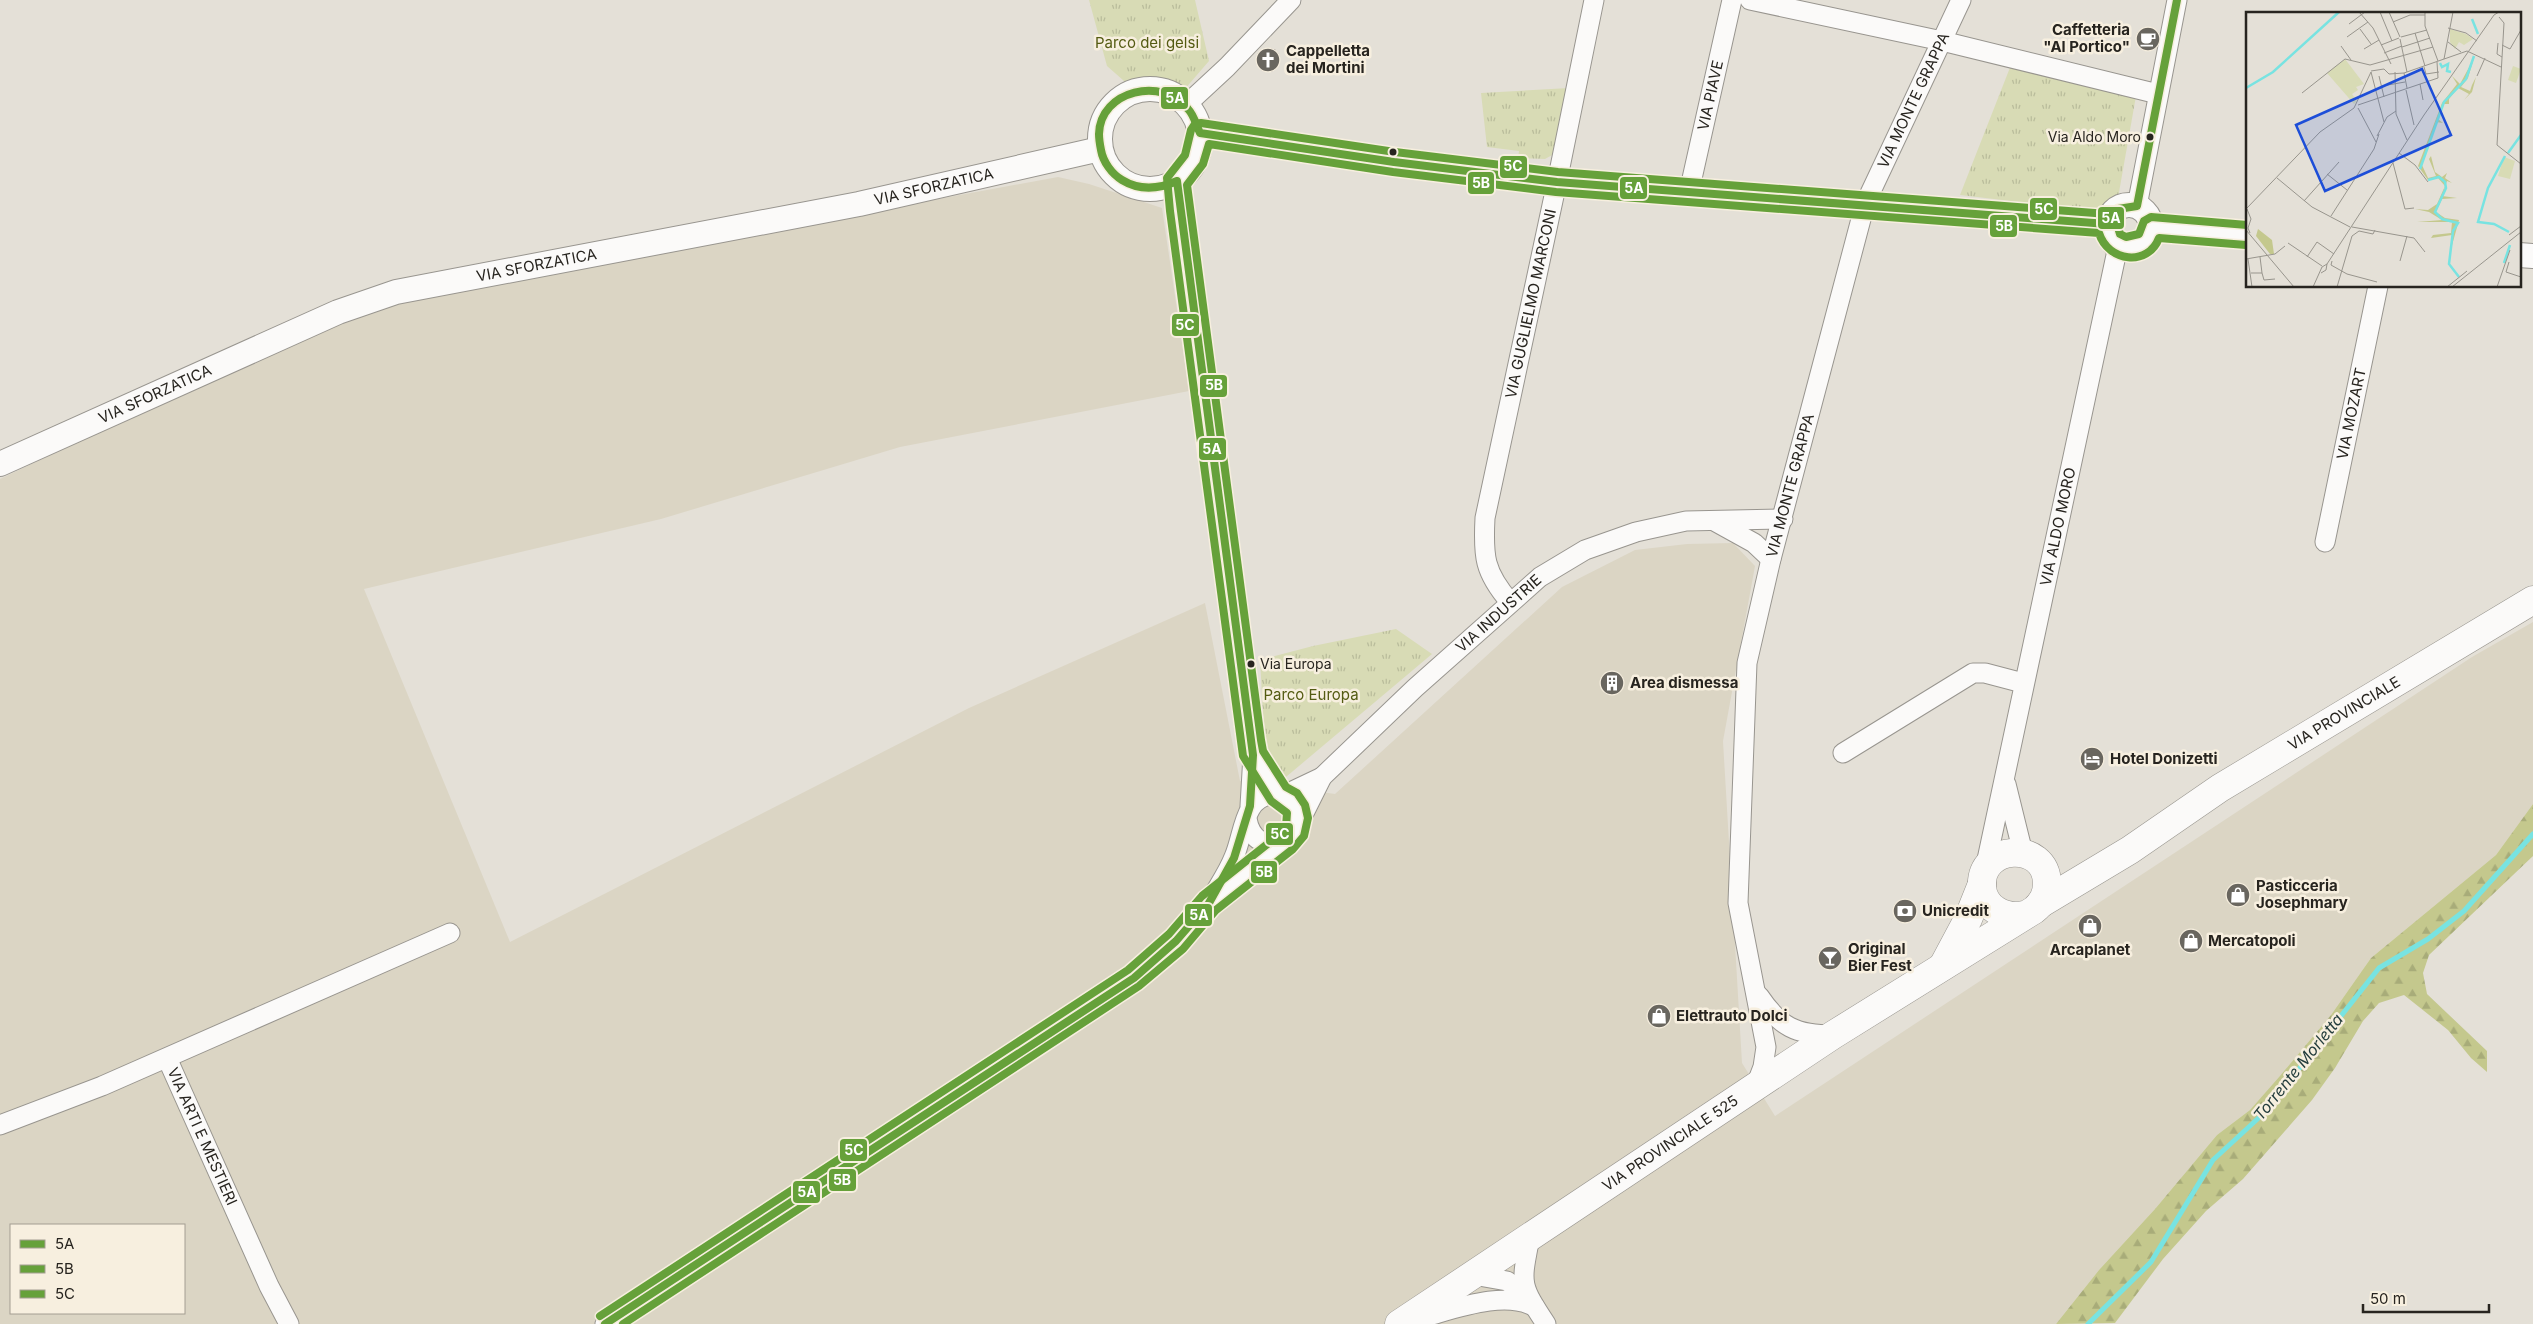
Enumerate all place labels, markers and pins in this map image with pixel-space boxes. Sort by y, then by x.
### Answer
place label: Caffetteria "Al Portico" [2043,20,2130,56]
cafe icon: Caffetteria "Al Portico" [2135,26,2161,52]
place label: Cappelletta dei Mortini [1286,41,1370,77]
church icon: Cappelletta dei Mortini [1255,47,1281,73]
place label: Via Aldo Moro [2048,128,2141,145]
marker: Via Aldo Moro [2145,132,2155,142]
unlabelled marker [1388,147,1398,157]
place label: Via Europa [1260,655,1332,672]
marker: Via Europa [1246,659,1256,669]
building icon: Area dismessa [1599,670,1625,696]
place label: Area dismessa [1630,673,1738,692]
hotel icon: Hotel Donizetti [2079,746,2105,772]
place label: Hotel Donizetti [2110,749,2218,768]
place label: Pasticceria Josephmary [2256,876,2348,912]
shop icon: Pasticceria Josephmary [2225,882,2251,908]
bank icon: Unicredit [1892,898,1918,924]
place label: Unicredit [1922,901,1989,920]
shop icon: Arcaplanet [2077,913,2103,939]
shop icon: Mercatopoli [2178,928,2204,954]
place label: Mercatopoli [2208,931,2296,950]
place label: Original Bier Fest [1848,939,1912,975]
place label: Arcaplanet [2050,940,2131,959]
bar icon: Original Bier Fest [1817,945,1843,971]
shop icon: Elettrauto Dolci [1646,1003,1672,1029]
place label: Elettrauto Dolci [1676,1006,1788,1025]

